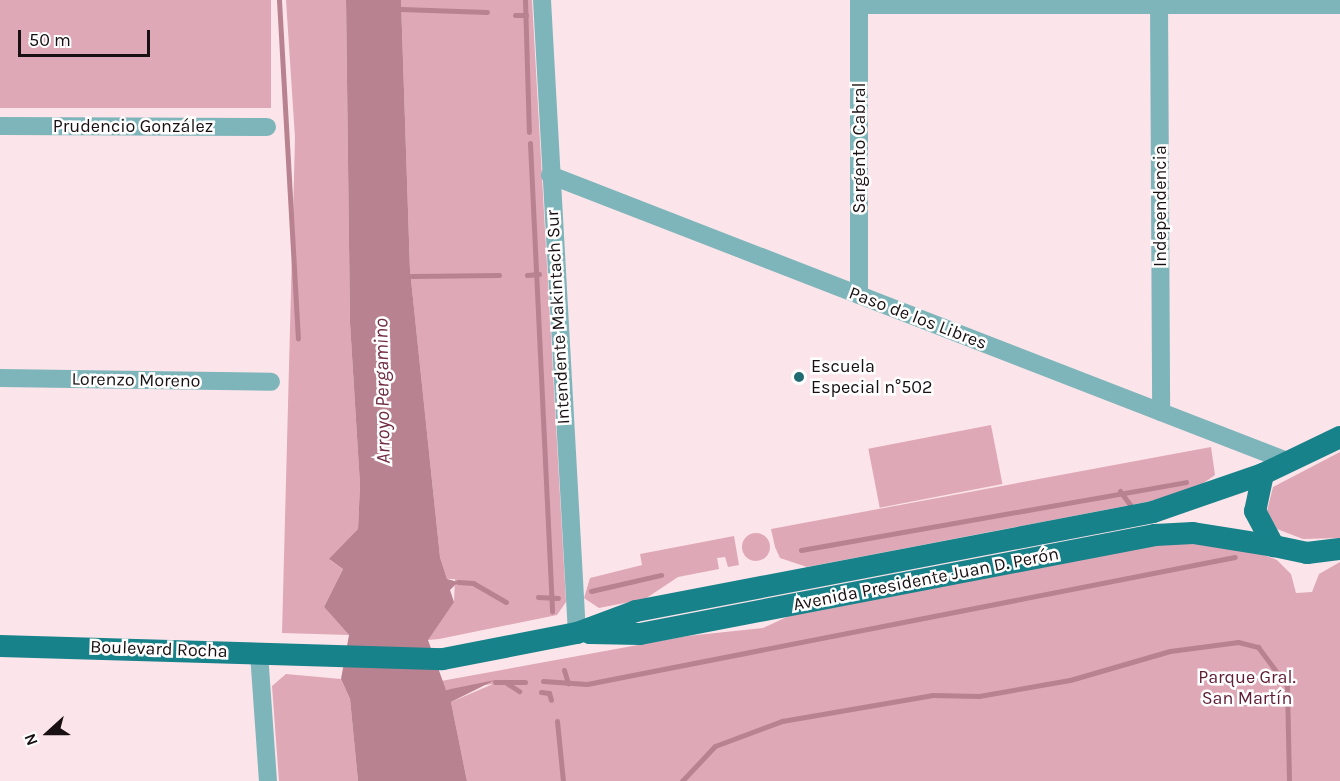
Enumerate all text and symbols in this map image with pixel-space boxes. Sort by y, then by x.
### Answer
scale bar [21,18,153,56]
text: 50 m [29,29,71,51]
street label: Sargento Cabral [848,82,870,214]
street label: Prudencio González [53,115,213,137]
street label: Independencia [1149,145,1171,267]
street label: Intendente Makintach Sur [542,209,574,425]
street label: Paso de los Libres [846,282,990,354]
water label: Arroyo Pergamino [369,318,395,464]
place label: Escuela Especial n°502 [811,356,932,398]
street label: Lorenzo Moreno [71,368,201,392]
marker: Escuela Especial n°502 [792,370,806,384]
street label: Avenida Presidente Juan D. Perón [791,543,1061,615]
street label: Boulevard Rocha [90,636,228,662]
park label: Parque Gral. San Martín [1198,667,1296,710]
north arrow [18,703,78,763]
text: N [20,731,42,748]

